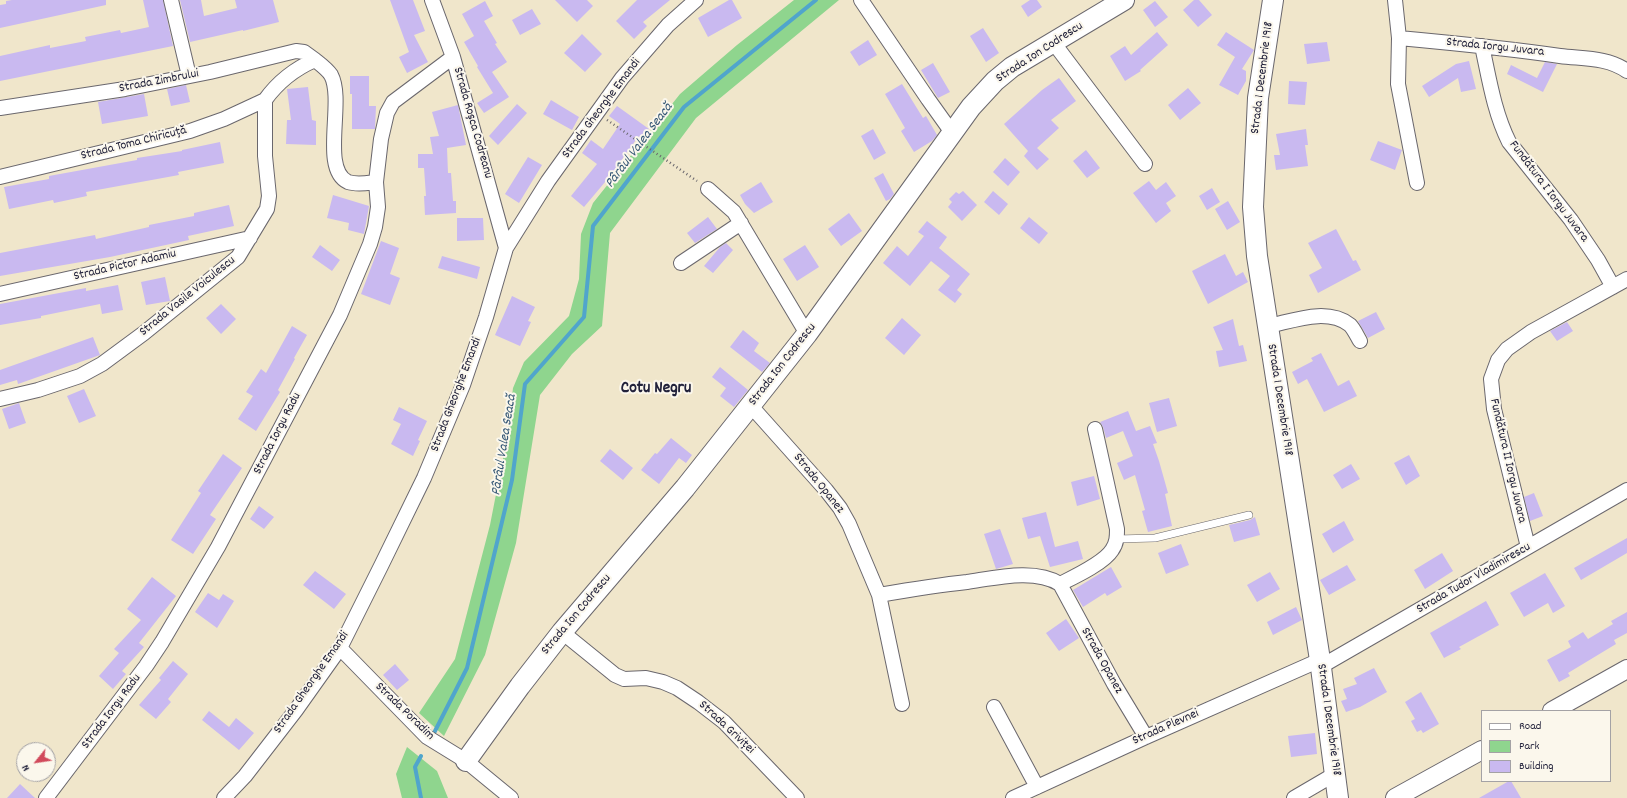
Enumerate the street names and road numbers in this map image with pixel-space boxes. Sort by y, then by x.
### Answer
street label: Strada Ion Codrescu [994,19,1086,87]
street label: Strada 1 Decembrie 1918 [1248,21,1278,135]
street label: Strada Iorgu Juvara [1445,35,1545,61]
street label: Strada Gheorghe Emandi [559,56,645,162]
street label: Strada Roșca Codreanu [449,66,495,180]
street label: Strada Zimbrului [118,67,200,97]
street label: Strada Toma Chiricuță [79,123,189,165]
street label: Fundătura I Iorgu Juvara [1505,138,1591,246]
street label: Strada Pictor Adamiu [72,247,178,285]
street label: Strada Vasile Voiculescu [137,254,239,340]
street label: Strada Ion Codrescu [746,321,820,409]
street label: Strada Gheorghe Emandi [428,336,486,454]
street label: Strada 1 Decembrie 1918 [1262,343,1296,457]
street label: Strada Iorgu Radu [251,391,305,477]
street label: Fundătura II Iorgu Juvara [1485,397,1529,525]
street label: Strada Opanez [789,451,847,517]
street label: Strada Tudor Vladimirescu [1414,540,1534,618]
street label: Strada Ion Codrescu [539,571,615,659]
street label: Strada Opanez [1077,625,1125,697]
street label: Strada Gheorghe Emandi [271,629,353,737]
street label: Strada 1 Decembrie 1918 [1312,663,1344,777]
street label: Strada Iorgu Radu [79,672,145,752]
street label: Strada Poradim [371,680,437,744]
street label: Strada Griviței [695,698,757,758]
street label: Strada Plevnei [1130,706,1202,750]

